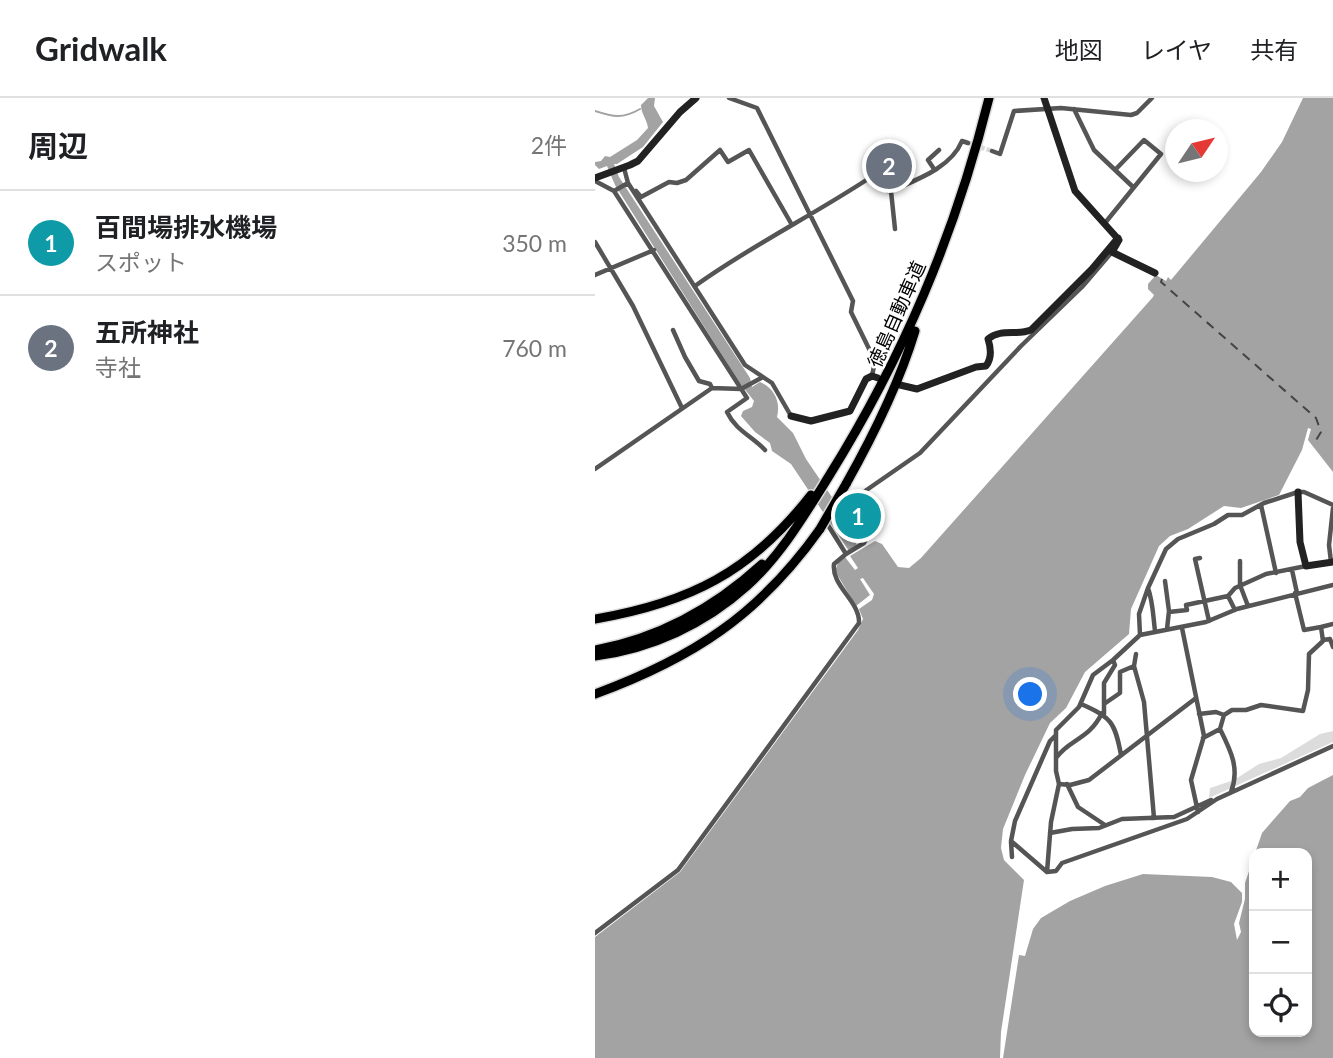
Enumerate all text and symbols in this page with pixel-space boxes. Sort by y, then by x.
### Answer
text: Gridwalk [35,28,167,68]
text: 地図 [1055,35,1103,64]
text: レイヤ [1141,35,1212,64]
text: 共有 [1250,35,1298,64]
north arrow [1165,119,1228,182]
text: 周辺 [28,127,88,163]
text: 2件 [531,131,567,159]
pin: 2 [866,140,912,192]
text: 百間場排水機場 [95,211,277,243]
text: 1 [44,229,58,257]
text: 350 m [502,229,567,257]
text: スポット [95,248,187,276]
street label: 徳島自動車道 [862,257,930,371]
text: 五所神社 [95,316,199,348]
text: 2 [44,334,58,362]
text: 760 m [502,334,567,362]
text: 寺社 [95,353,141,381]
pin: 1 [835,490,881,542]
your location [1013,677,1047,711]
map controls [1249,848,1312,1037]
button: + [1249,848,1312,911]
button: − [1249,911,1312,974]
button: locate [1249,974,1312,1037]

